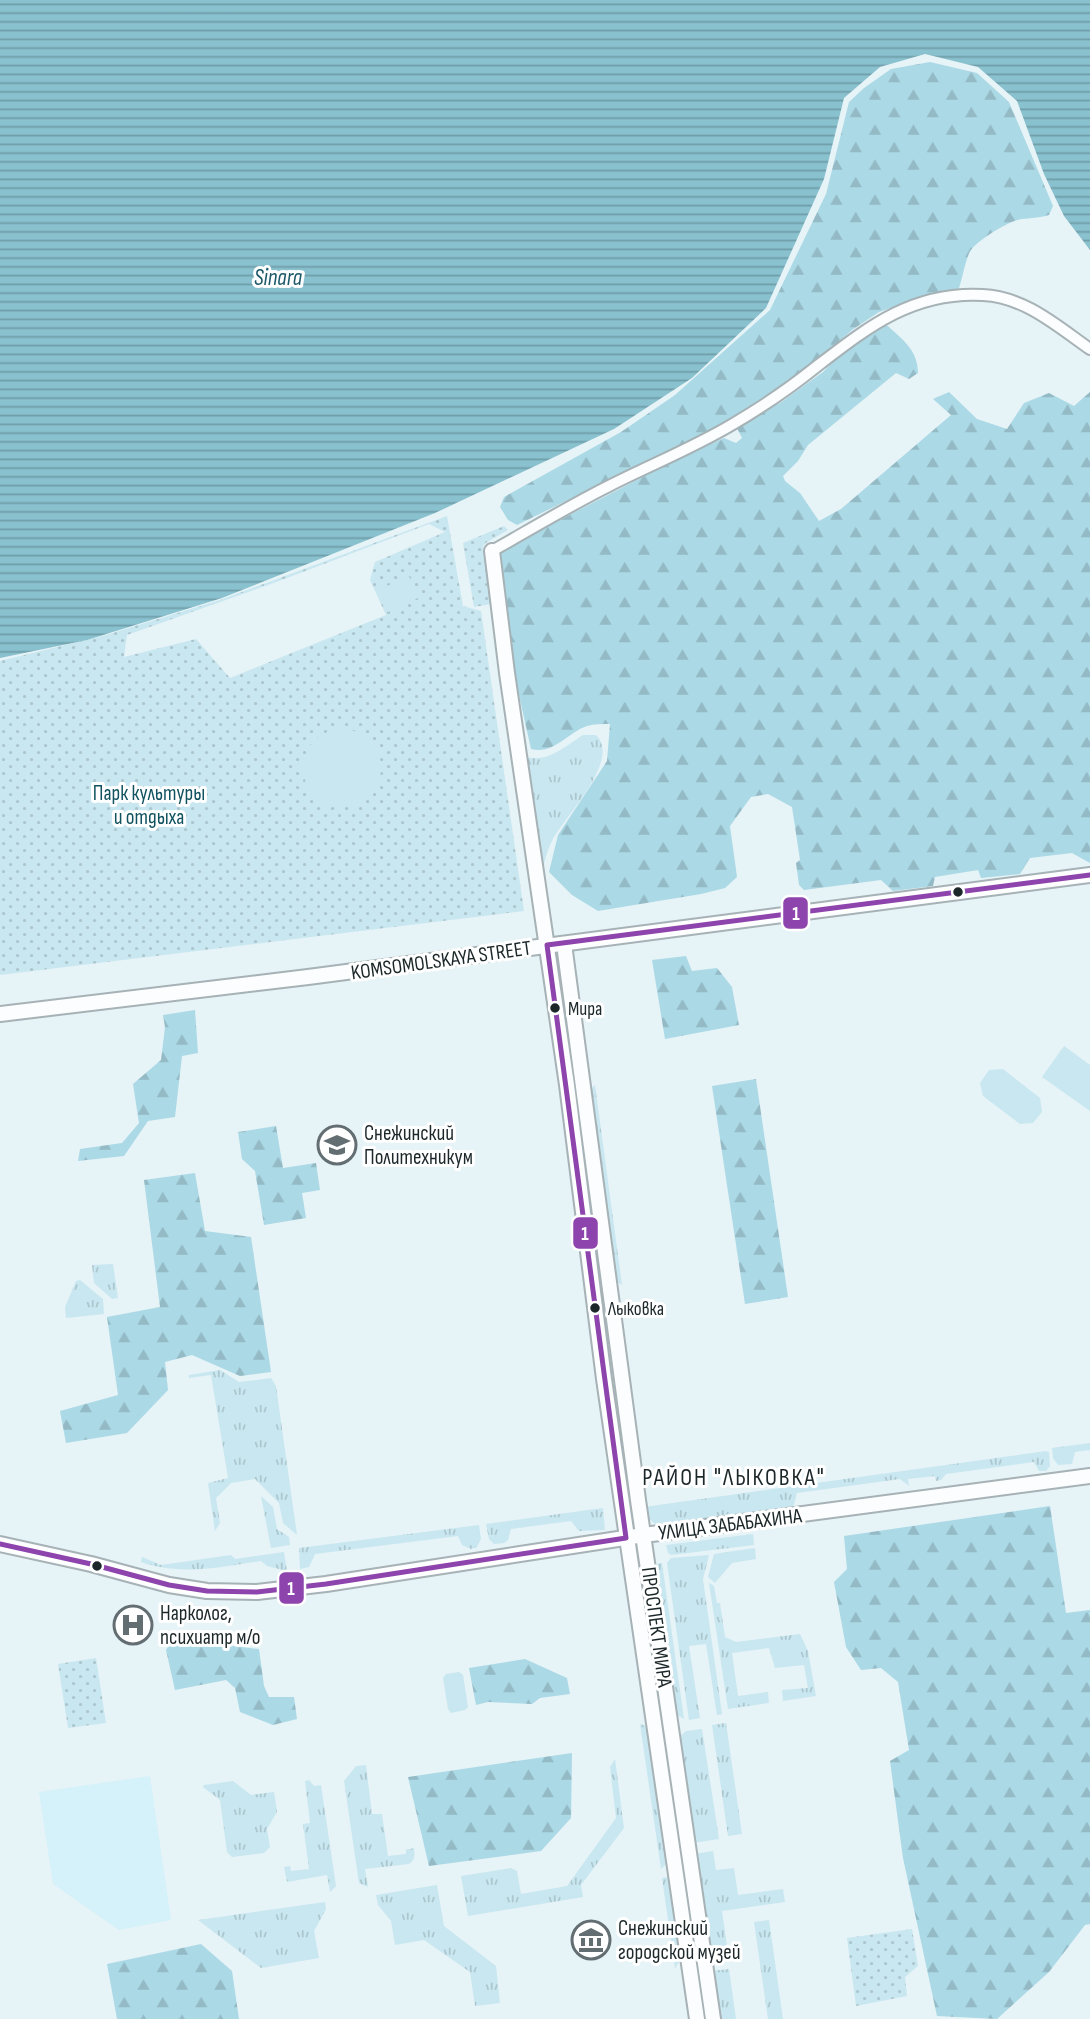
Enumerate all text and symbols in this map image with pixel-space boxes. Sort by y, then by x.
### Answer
water label: Sinara [254,264,303,292]
park label: Парк культуры и отдыха [93,781,205,830]
unlabelled marker [951,885,965,899]
line badge: 1 [782,896,809,930]
text: 1 [792,903,800,926]
street label: KOMSOMOLSKAYA STREET [349,935,533,986]
place label: Мира [568,998,602,1021]
marker: Мира [548,1001,562,1015]
place label: Снежинский Политехникум [364,1121,473,1170]
school or university icon: Снежинский Политехникум [316,1124,358,1166]
line badge: 1 [572,1216,599,1250]
text: 1 [581,1223,589,1246]
place label: Лыковка [607,1298,664,1321]
marker: Лыковка [588,1301,602,1315]
district label: РАЙОН "ЛЫКОВКА" [642,1463,826,1492]
street label: УЛИЦА ЗАБАБАХИНА [657,1503,804,1546]
unlabelled marker [90,1559,104,1573]
street label: ПРОСПЕКТ МИРА [636,1565,677,1690]
line badge: 1 [278,1571,305,1605]
text: 1 [287,1578,295,1601]
place label: Нарколог, психиатр м/о [160,1601,261,1650]
hospital icon: Нарколог, психиатр м/о [112,1604,154,1646]
place label: Снежинский городской музей [618,1916,741,1965]
museum icon: Снежинский городской музей [570,1919,612,1961]

